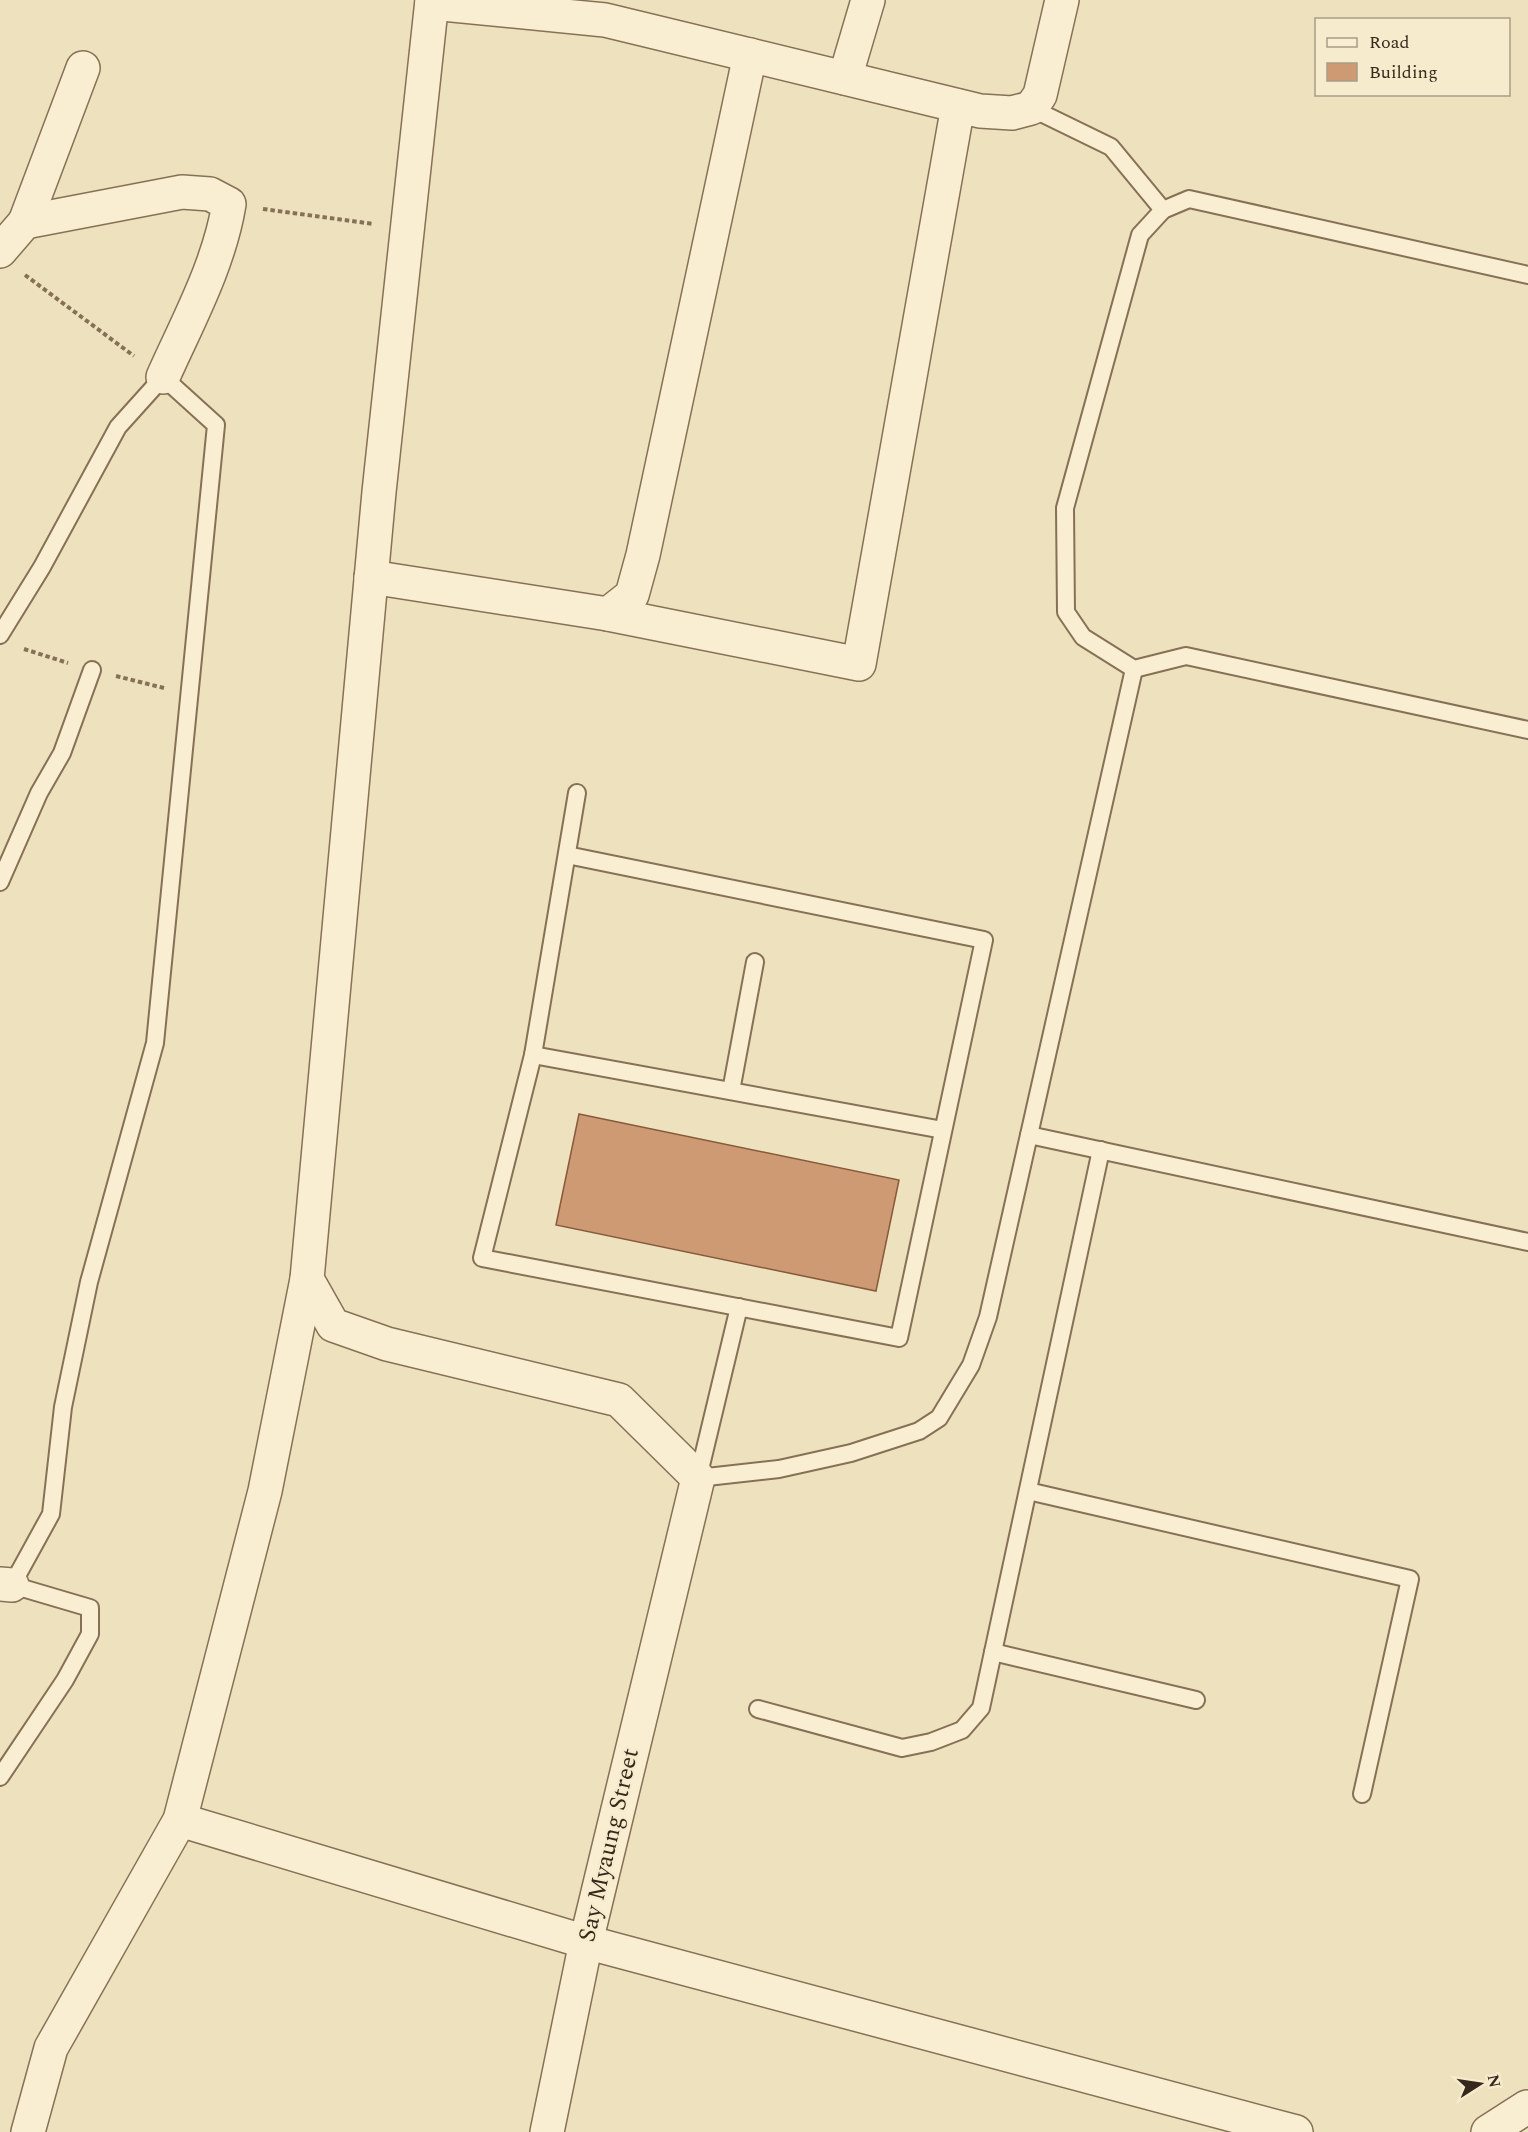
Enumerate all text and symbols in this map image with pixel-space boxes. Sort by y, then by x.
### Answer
legend [1315,18,1510,96]
text: Road [1369,29,1410,56]
text: Building [1369,59,1438,86]
street label: Say Myaung Street [569,1744,649,1946]
north arrow [1450,2054,1510,2114]
text: N [1481,2072,1507,2090]

